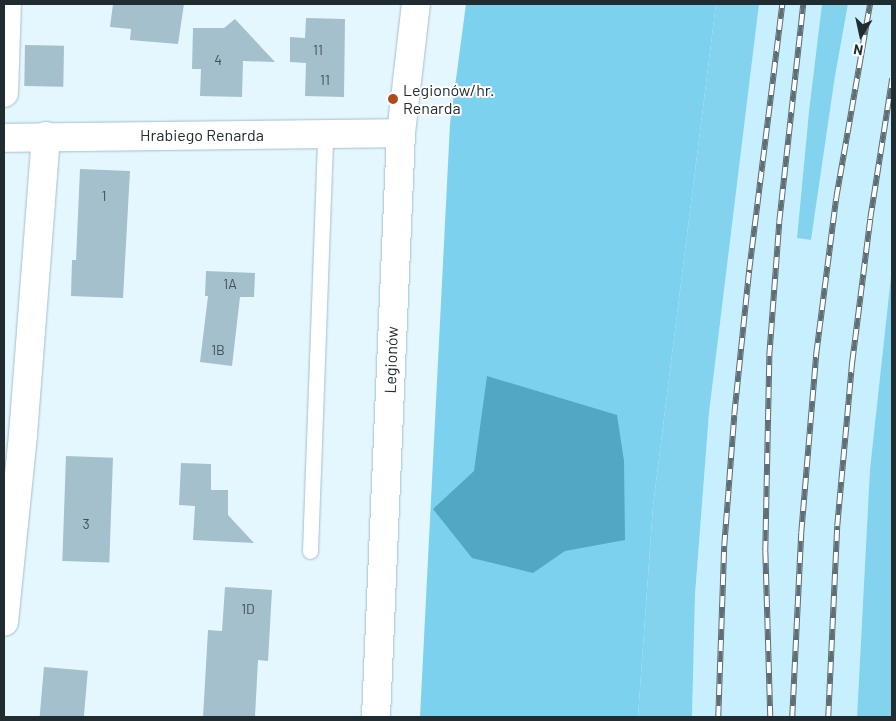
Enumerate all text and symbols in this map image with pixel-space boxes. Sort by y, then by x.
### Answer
north arrow [836,10,886,60]
text: N [852,41,864,59]
house number: 11 [313,42,323,58]
house number: 4 [214,52,222,68]
house number: 11 [320,72,330,88]
place label: Legionów/hr. Renarda [403,80,495,118]
marker: Legionów/hr. Renarda [387,93,399,105]
street label: Hrabiego Renarda [140,125,264,145]
house number: 1 [102,188,106,204]
house number: 1A [223,276,237,292]
street label: Legionów [380,326,402,394]
house number: 1B [211,342,225,358]
house number: 3 [82,516,90,532]
house number: 1D [241,601,255,617]

